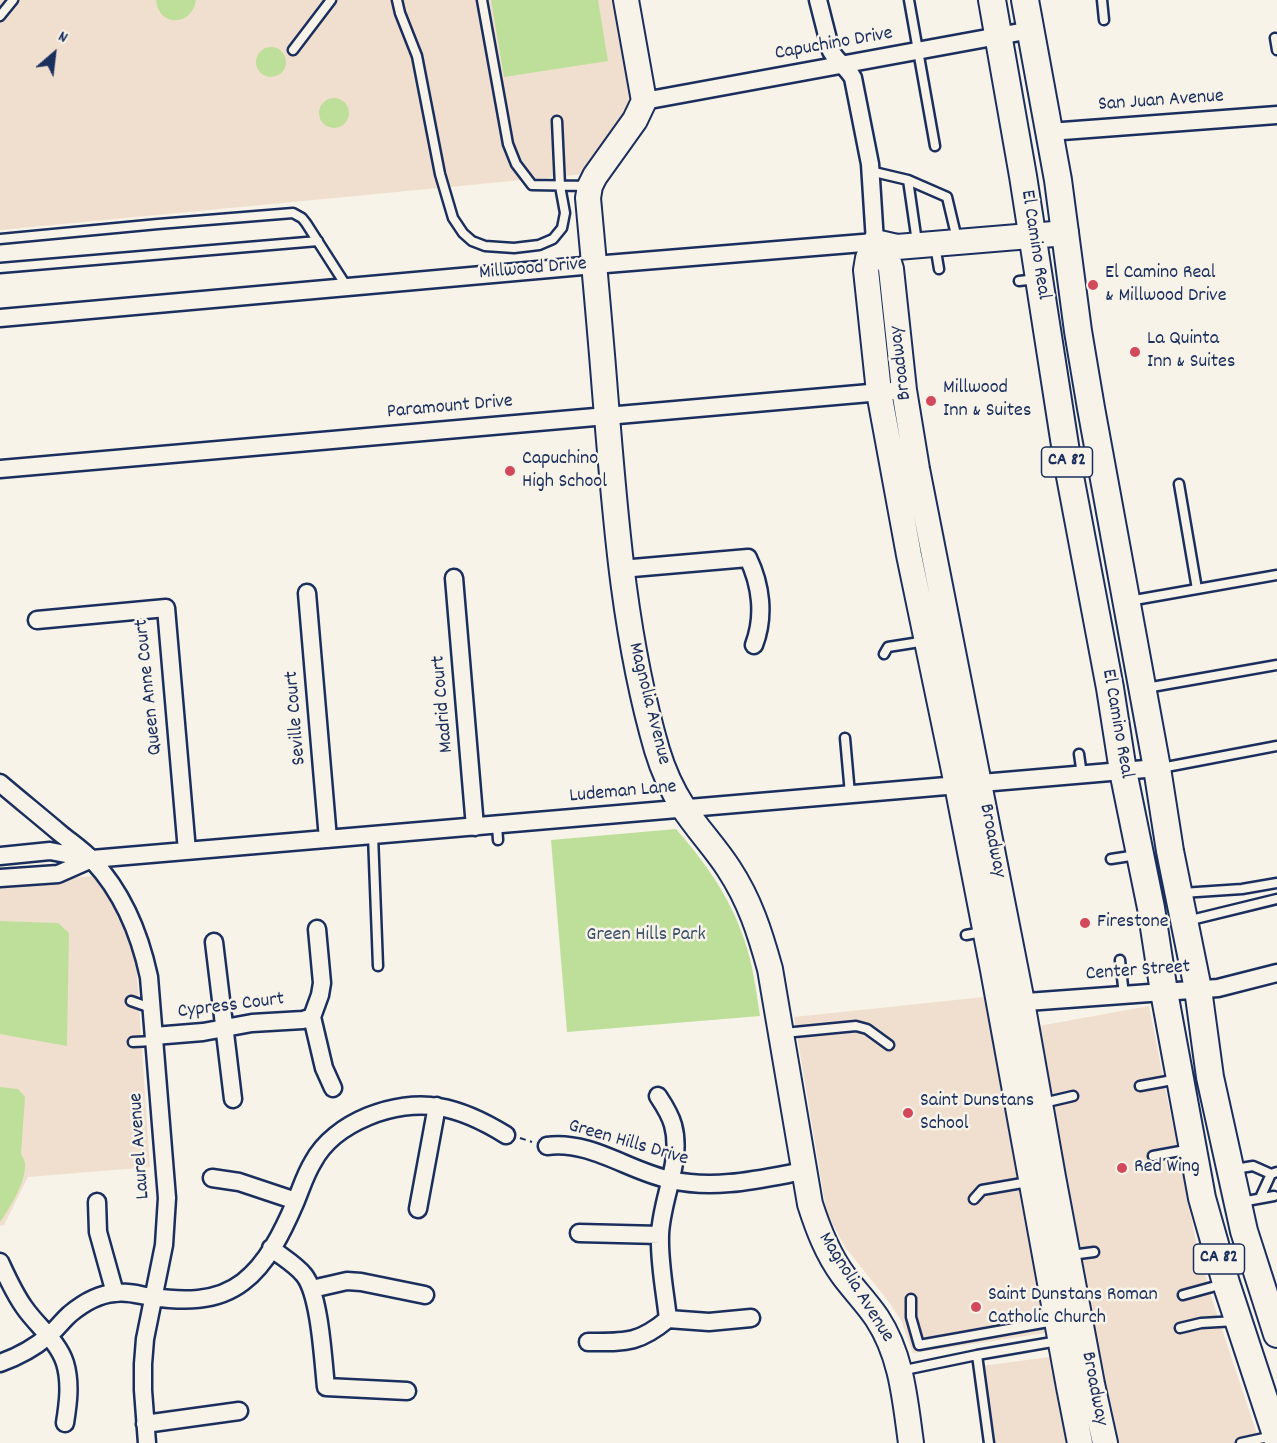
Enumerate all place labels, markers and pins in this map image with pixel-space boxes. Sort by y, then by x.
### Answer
place label: El Camino Real & Millwood Drive [1105,262,1226,309]
marker: El Camino Real & Millwood Drive [1086,278,1100,292]
place label: La Quinta Inn & Suites [1147,328,1235,375]
marker: La Quinta Inn & Suites [1128,345,1142,359]
place label: Millwood Inn & Suites [943,377,1031,424]
marker: Millwood Inn & Suites [924,394,938,408]
place label: Capuchino High School [522,448,607,495]
marker: Capuchino High School [503,464,517,478]
place label: Firestone [1097,911,1169,935]
marker: Firestone [1078,916,1092,930]
place label: Saint Dunstans School [920,1090,1034,1137]
marker: Saint Dunstans School [901,1106,915,1120]
place label: Red Wing [1134,1156,1200,1180]
marker: Red Wing [1115,1161,1129,1175]
place label: Saint Dunstans Roman Catholic Church [988,1284,1158,1331]
marker: Saint Dunstans Roman Catholic Church [969,1300,983,1314]

